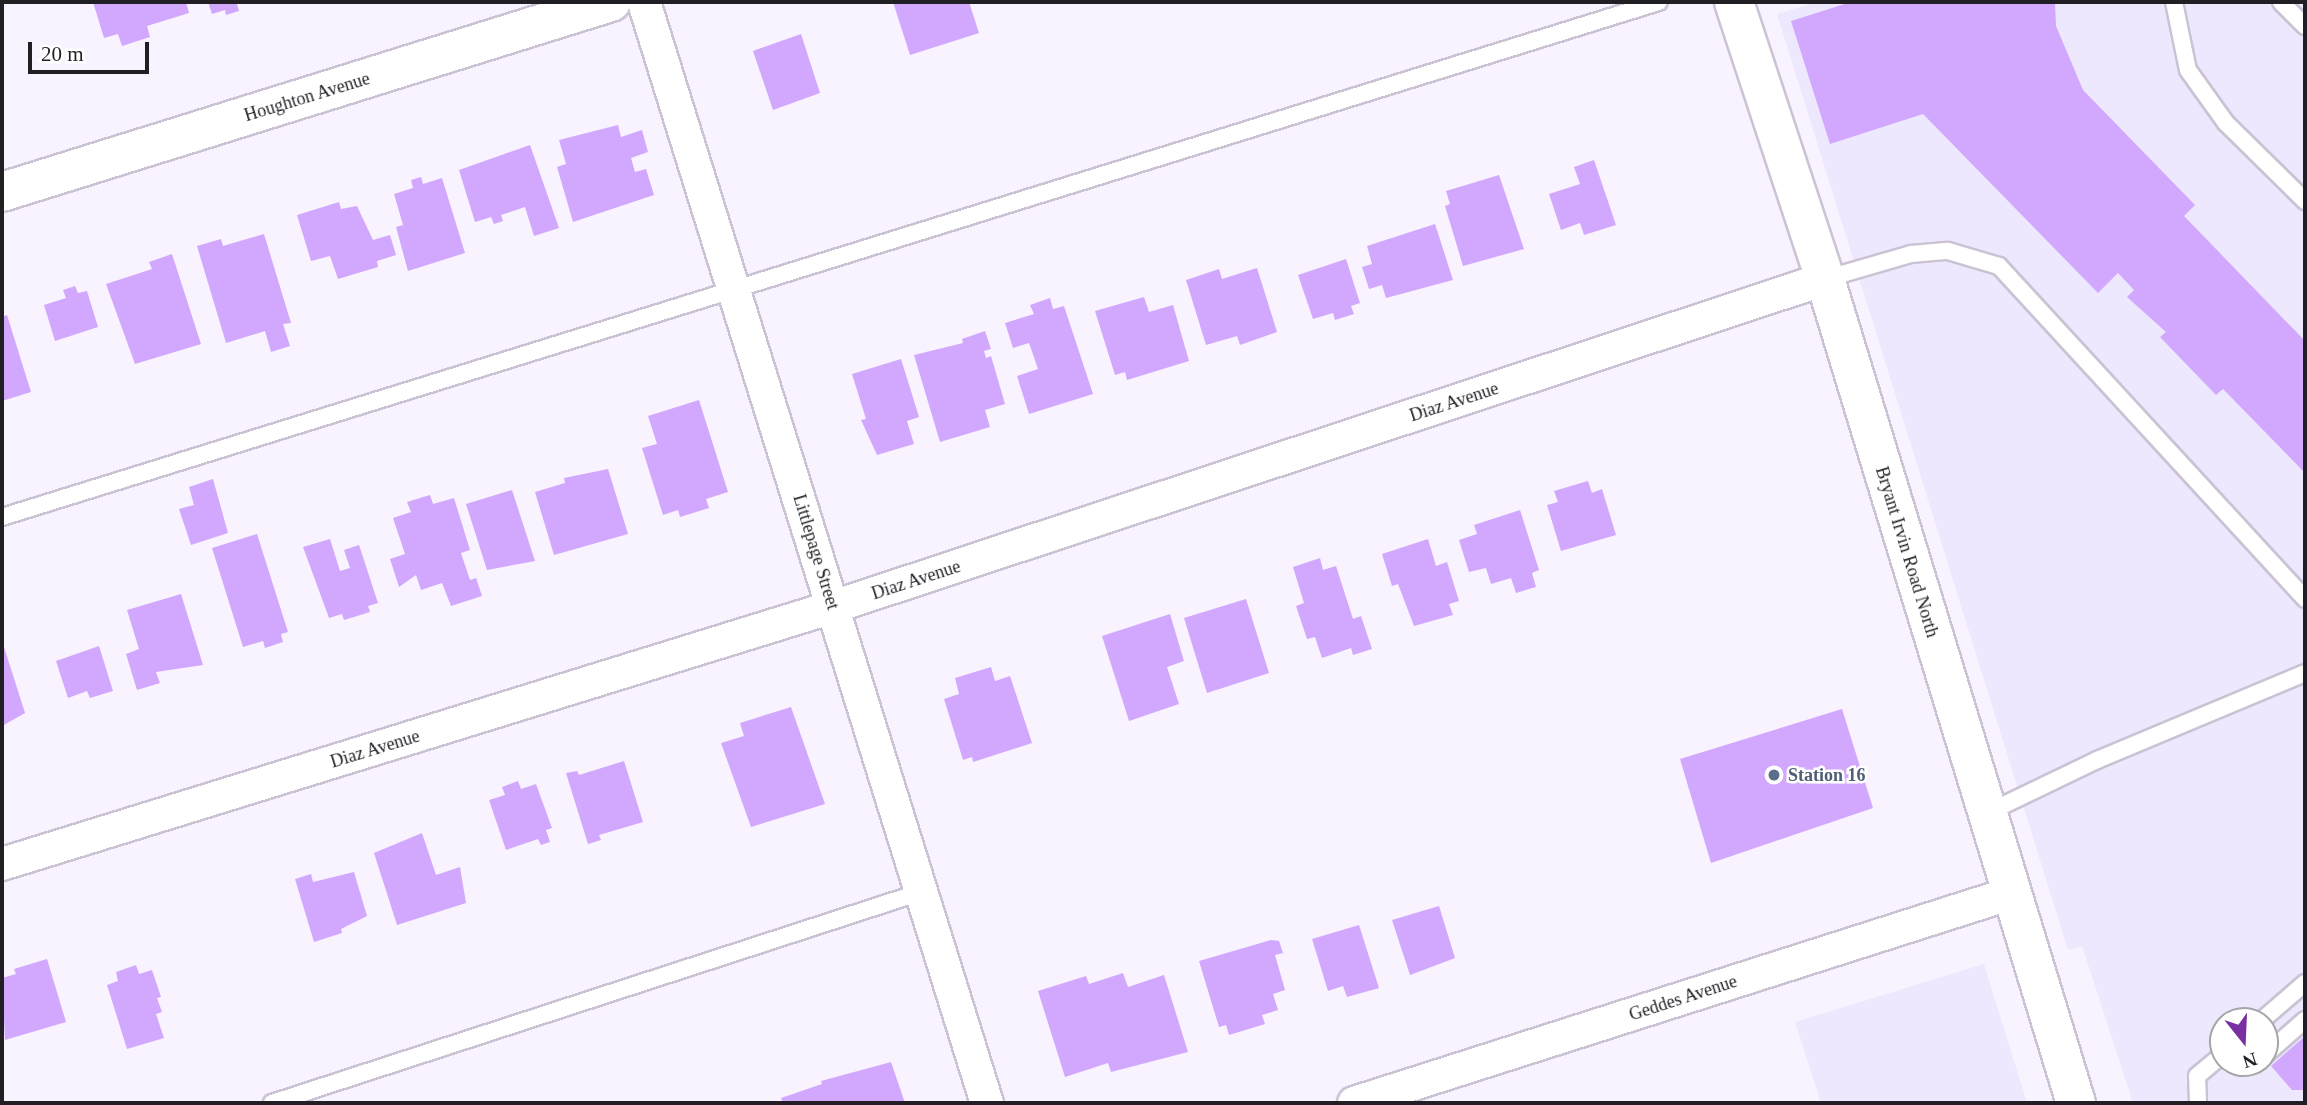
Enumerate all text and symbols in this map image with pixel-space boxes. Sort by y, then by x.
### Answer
scale bar [32,28,152,72]
text: 20 m [41,42,84,66]
street label: Houghton Avenue [241,68,373,126]
street label: Diaz Avenue [1406,377,1502,427]
street label: Bryant Irvin Road North [1871,464,1943,640]
street label: Littlepage Street [788,492,844,612]
street label: Diaz Avenue [868,555,964,605]
street label: Diaz Avenue [327,725,423,773]
place label: Station 16 [1788,764,1866,786]
marker: Station 16 [1766,767,1782,783]
street label: Geddes Avenue [1626,970,1740,1026]
north arrow [2209,1007,2279,1077]
text: N [2240,1048,2260,1073]

